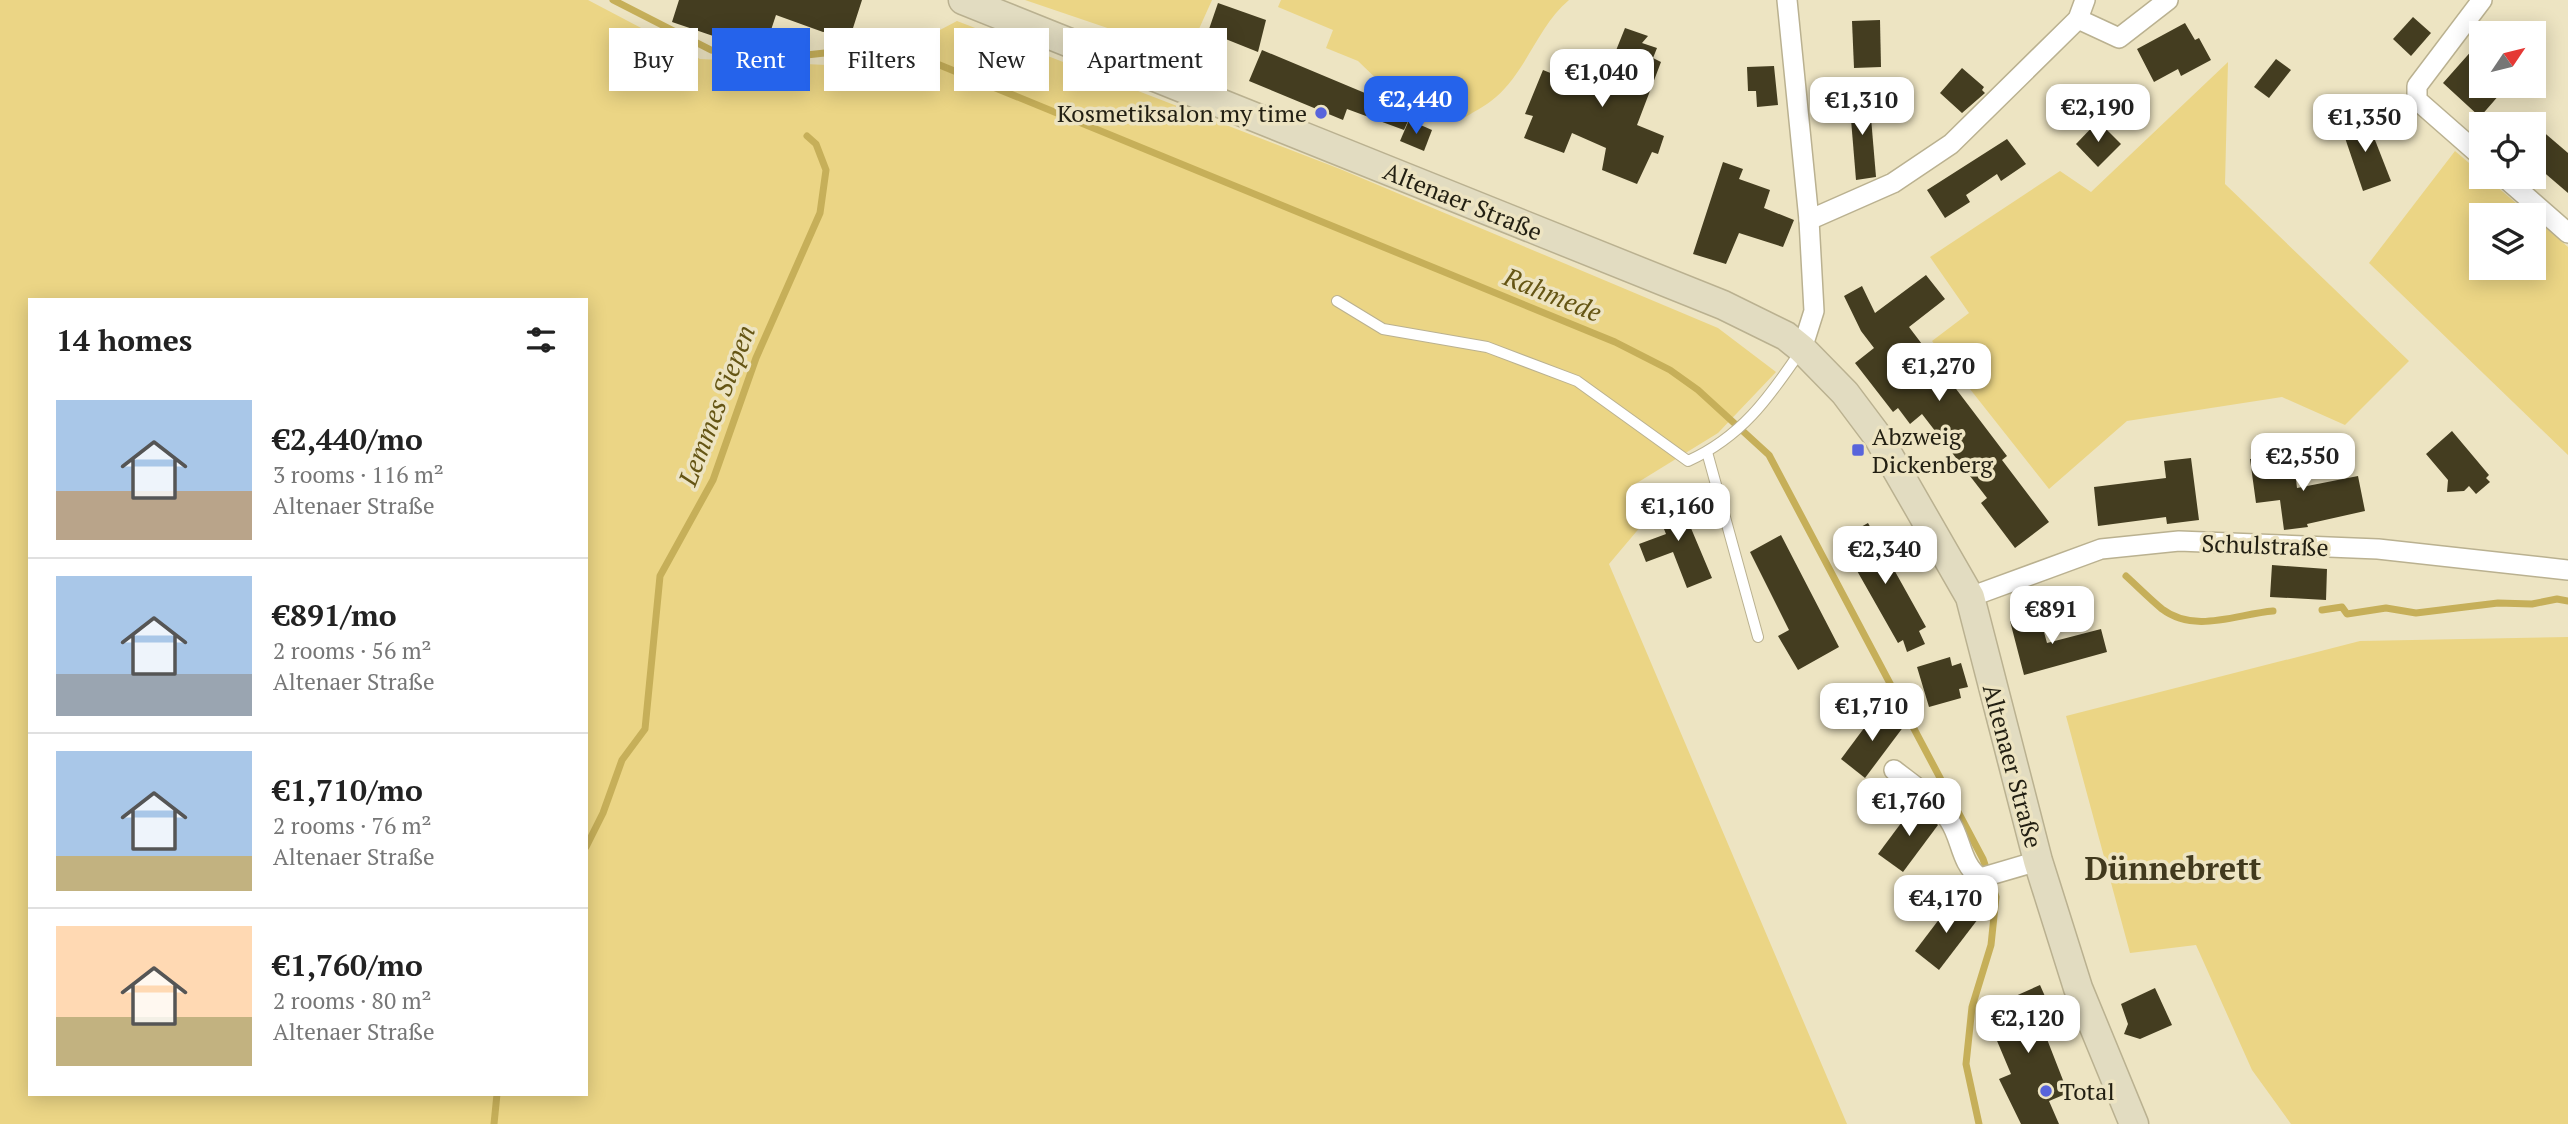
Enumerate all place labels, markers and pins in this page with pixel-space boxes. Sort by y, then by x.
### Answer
pin: €1,040 [1545,50,1659,109]
pin: €2,440 [1359,76,1473,136]
pin: €1,310 [1805,78,1919,137]
pin: €2,190 [2041,85,2155,144]
pin: €1,350 [2308,94,2422,154]
place label: Kosmetiksalon my time [1057,97,1307,129]
marker: Kosmetiksalon my time [1313,105,1329,121]
pin: €1,270 [1882,344,1996,403]
place label: Abzweig Dickenberg [1872,420,1993,480]
pin: €2,550 [2246,434,2360,493]
marker: Abzweig Dickenberg [1850,442,1866,458]
pin: €1,160 [1621,484,1735,543]
pin: €2,340 [1828,526,1942,586]
pin: €891 [2011,586,2093,646]
pin: €1,710 [1815,684,1929,743]
pin: €1,760 [1852,778,1966,838]
pin: €4,170 [1889,876,2003,935]
pin: €2,120 [1971,996,2085,1055]
place label: Total [2060,1075,2115,1107]
marker: Total [2038,1083,2054,1099]

